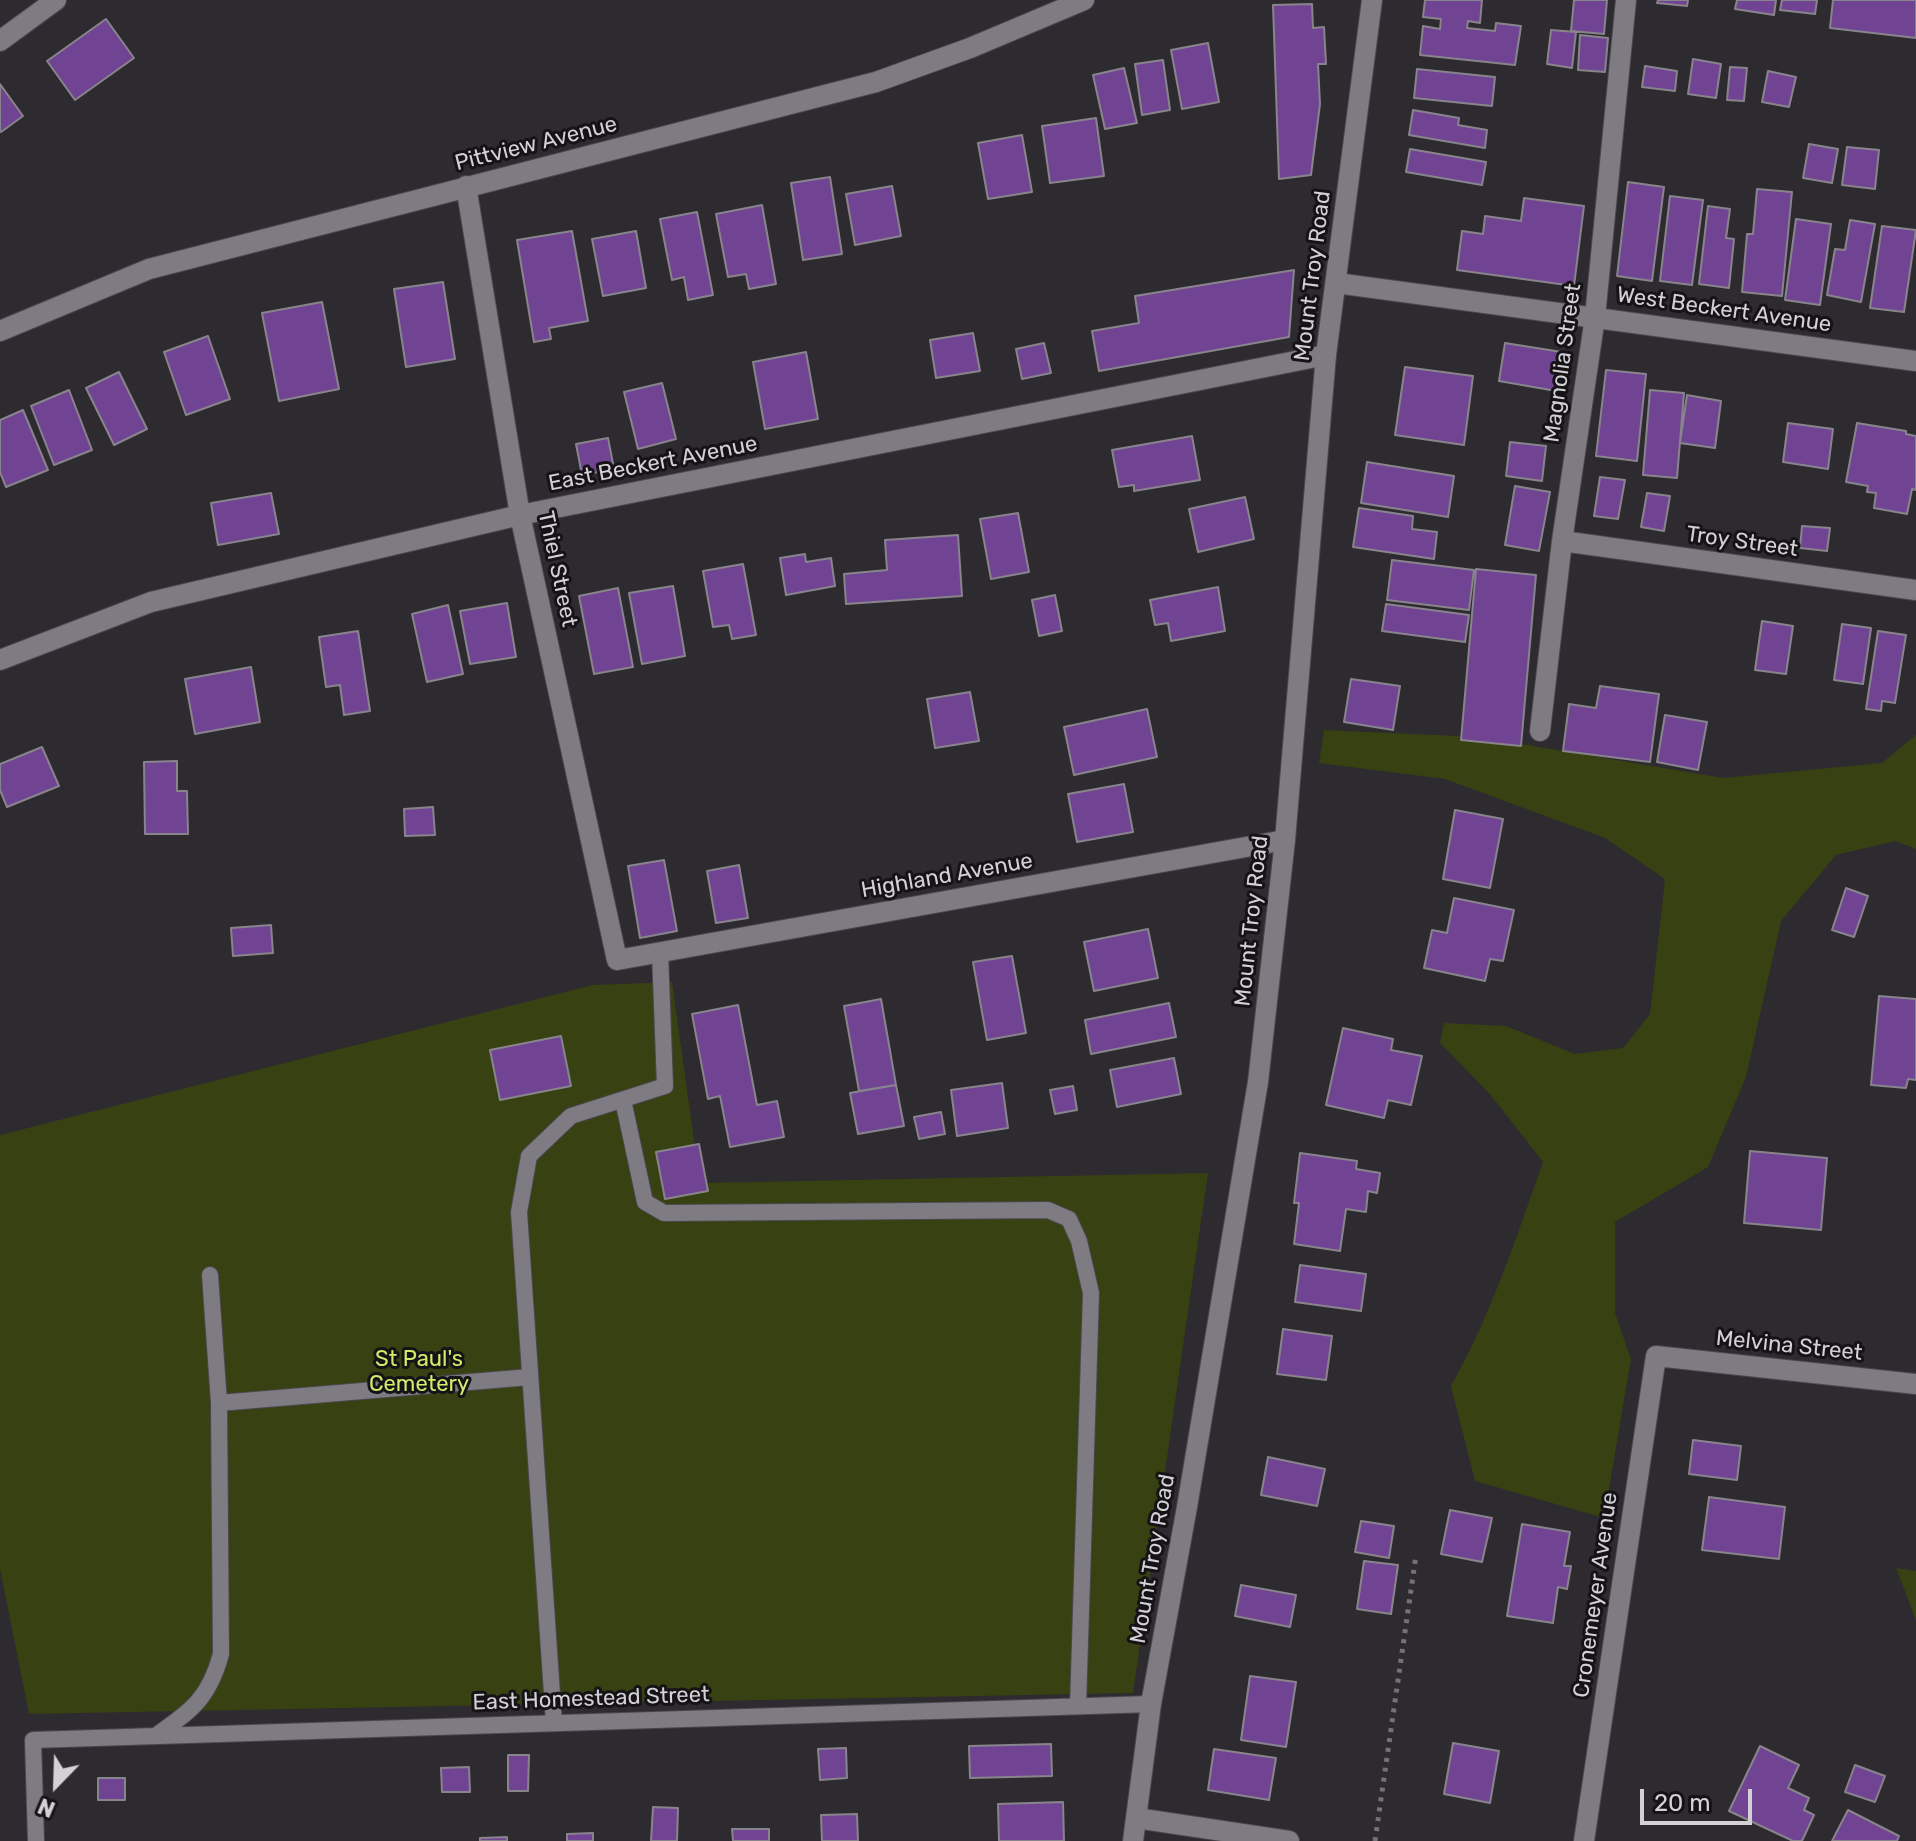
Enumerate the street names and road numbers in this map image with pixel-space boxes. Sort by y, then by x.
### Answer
street label: Pittview Avenue [452,111,620,177]
street label: Mount Troy Road [1289,189,1337,363]
street label: Magnolia Street [1539,282,1587,444]
street label: West Beckert Avenue [1615,282,1833,338]
street label: East Beckert Avenue [546,431,760,497]
street label: Thiel Street [532,509,582,629]
street label: Troy Street [1685,521,1799,563]
street label: Mount Troy Road [1230,834,1274,1008]
street label: Highland Avenue [859,848,1035,904]
street label: Melvina Street [1714,1325,1864,1367]
street label: Mount Troy Road [1125,1472,1181,1646]
street label: Cronemeyer Avenue [1568,1490,1624,1700]
street label: East Homestead Street [472,1682,710,1716]

